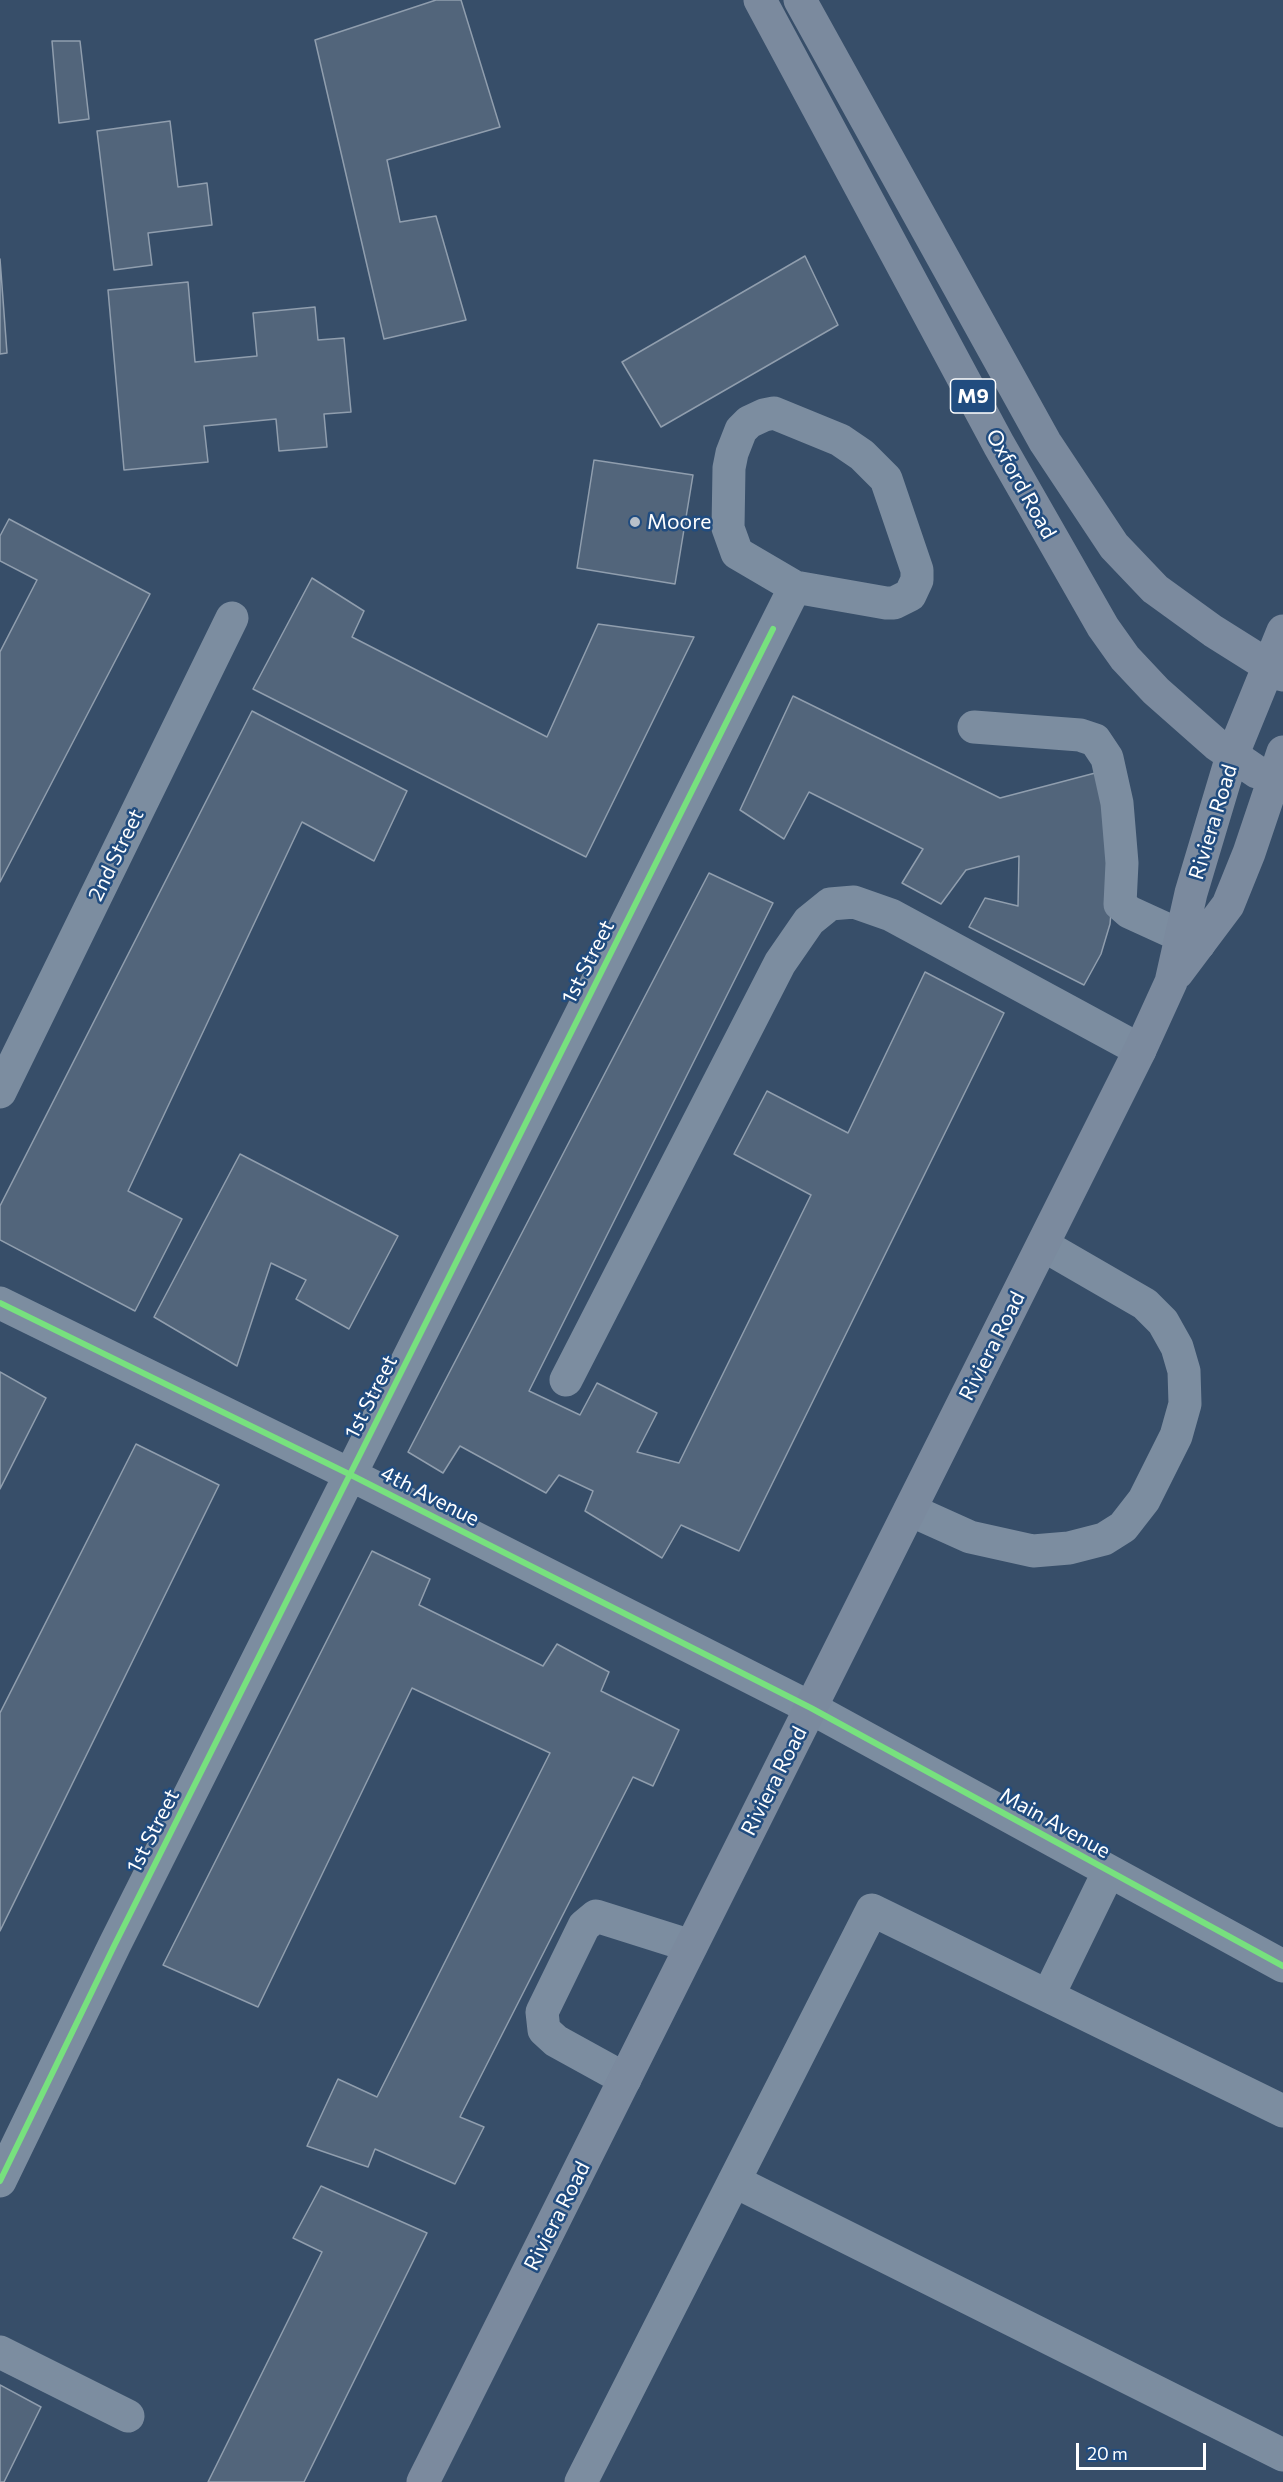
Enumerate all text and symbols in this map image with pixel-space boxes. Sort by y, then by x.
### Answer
road number: M9 [950,379,996,413]
street label: Oxford Road [980,425,1062,543]
place label: Moore [647,509,711,535]
marker: Moore [628,515,642,529]
street label: Riviera Road [1184,761,1242,883]
street label: 2nd Street [83,805,149,905]
street label: 1st Street [556,916,620,1008]
street label: Riviera Road [954,1287,1030,1405]
street label: 1st Street [339,1351,403,1443]
street label: 4th Avenue [376,1460,484,1532]
street label: Riviera Road [736,1722,812,1840]
street label: Main Avenue [995,1782,1115,1864]
street label: 1st Street [121,1785,185,1877]
street label: Riviera Road [519,2157,595,2275]
scale bar [1079,2431,1210,2469]
text: 20 m [1087,2442,1128,2464]

